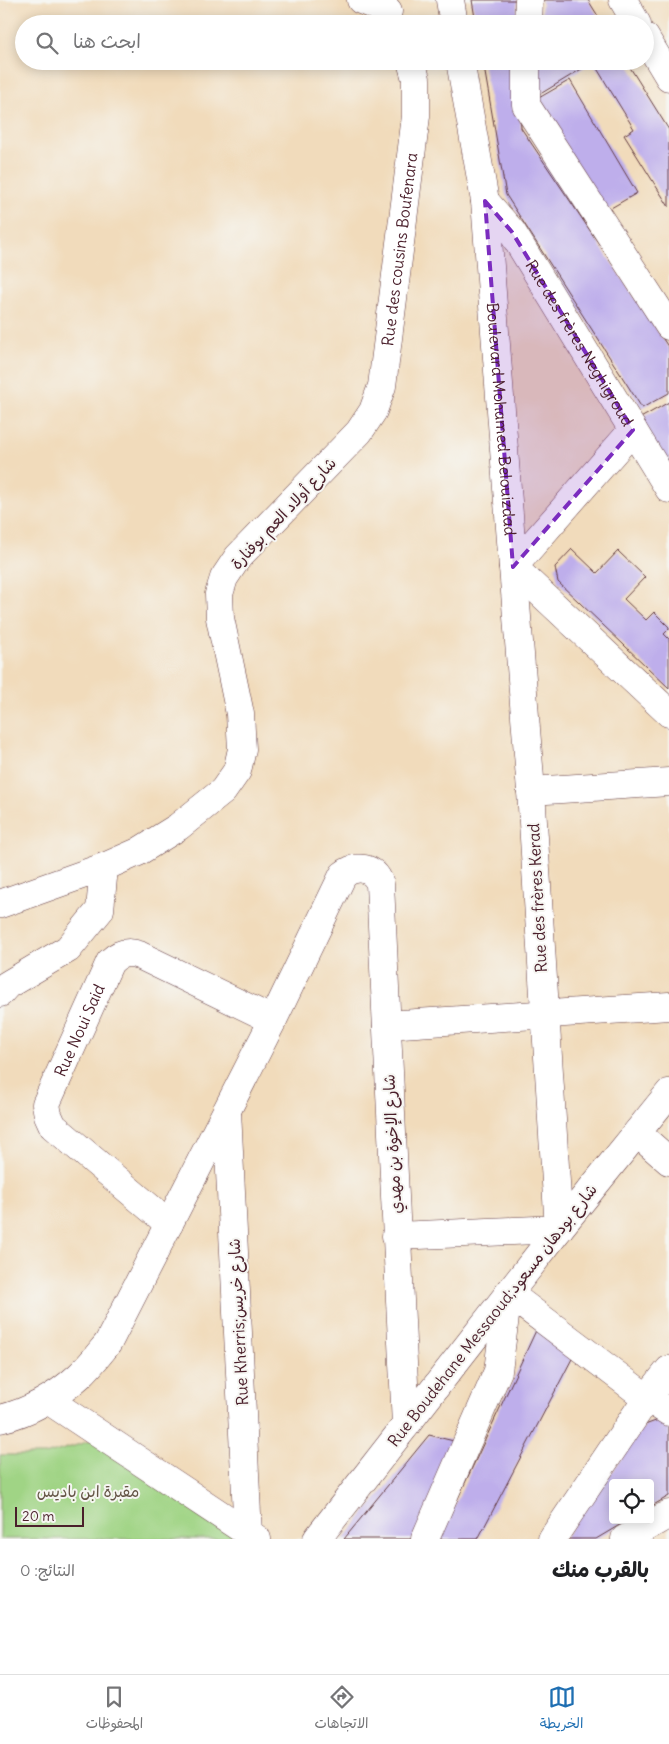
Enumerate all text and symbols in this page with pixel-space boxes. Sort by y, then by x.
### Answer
search box [15,15,654,70]
icon: search [33,29,61,57]
text: ابحث هنا [73,29,141,53]
street label: Rue des cousins Boufenara [377,151,421,347]
street label: Rue des frères Neghigroud [521,256,638,430]
street label: Boulevard Mohamed Belouizdad [483,302,521,536]
street label: شارع أولاد العم بوفنارة [226,453,342,575]
street label: Rue des frères Kerad [523,823,551,973]
street label: Rue Noui Said [50,981,109,1080]
street label: شارع الإخوة بن مهدي [378,1073,408,1214]
street label: Rue Boudehane Messaoud;شارع بودهان مسعود [383,1180,602,1452]
street label: Rue Kherris;شارع خريس [224,1238,254,1406]
map controls [609,1479,654,1524]
button: locate [609,1479,654,1524]
park label: مقبرة ابن باديس [37,1481,139,1501]
scale bar [15,1504,84,1527]
text: 20 m [22,1507,55,1525]
text: بالقرب منك [552,1556,649,1583]
text: النتائج: 0 [20,1560,75,1580]
tab: المحفوظات [86,1683,143,1736]
tab: الاتجاهات [314,1683,369,1736]
tab: الخريطة [540,1683,583,1736]

